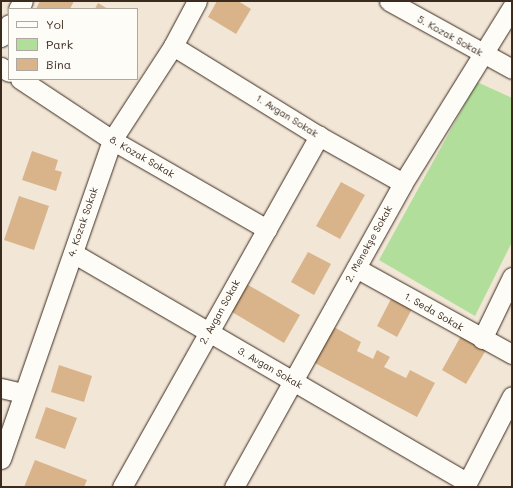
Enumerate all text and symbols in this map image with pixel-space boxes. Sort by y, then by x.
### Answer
legend [8,8,138,80]
street label: 5. Kozak Sokak [415,13,485,59]
text: Yol [46,16,64,32]
text: Park [46,36,73,52]
text: Bina [46,56,71,72]
street label: 1. Avgan Sokak [254,92,320,140]
street label: 8. Kozak Sokak [107,134,177,180]
street label: 4. Kozak Sokak [65,186,101,258]
street label: 2. Menekşe Sokak [343,204,395,284]
street label: 2. Avgan Sokak [197,278,243,346]
street label: 1. Seda Sokak [402,290,466,334]
street label: 3. Avgan Sokak [236,345,304,391]

